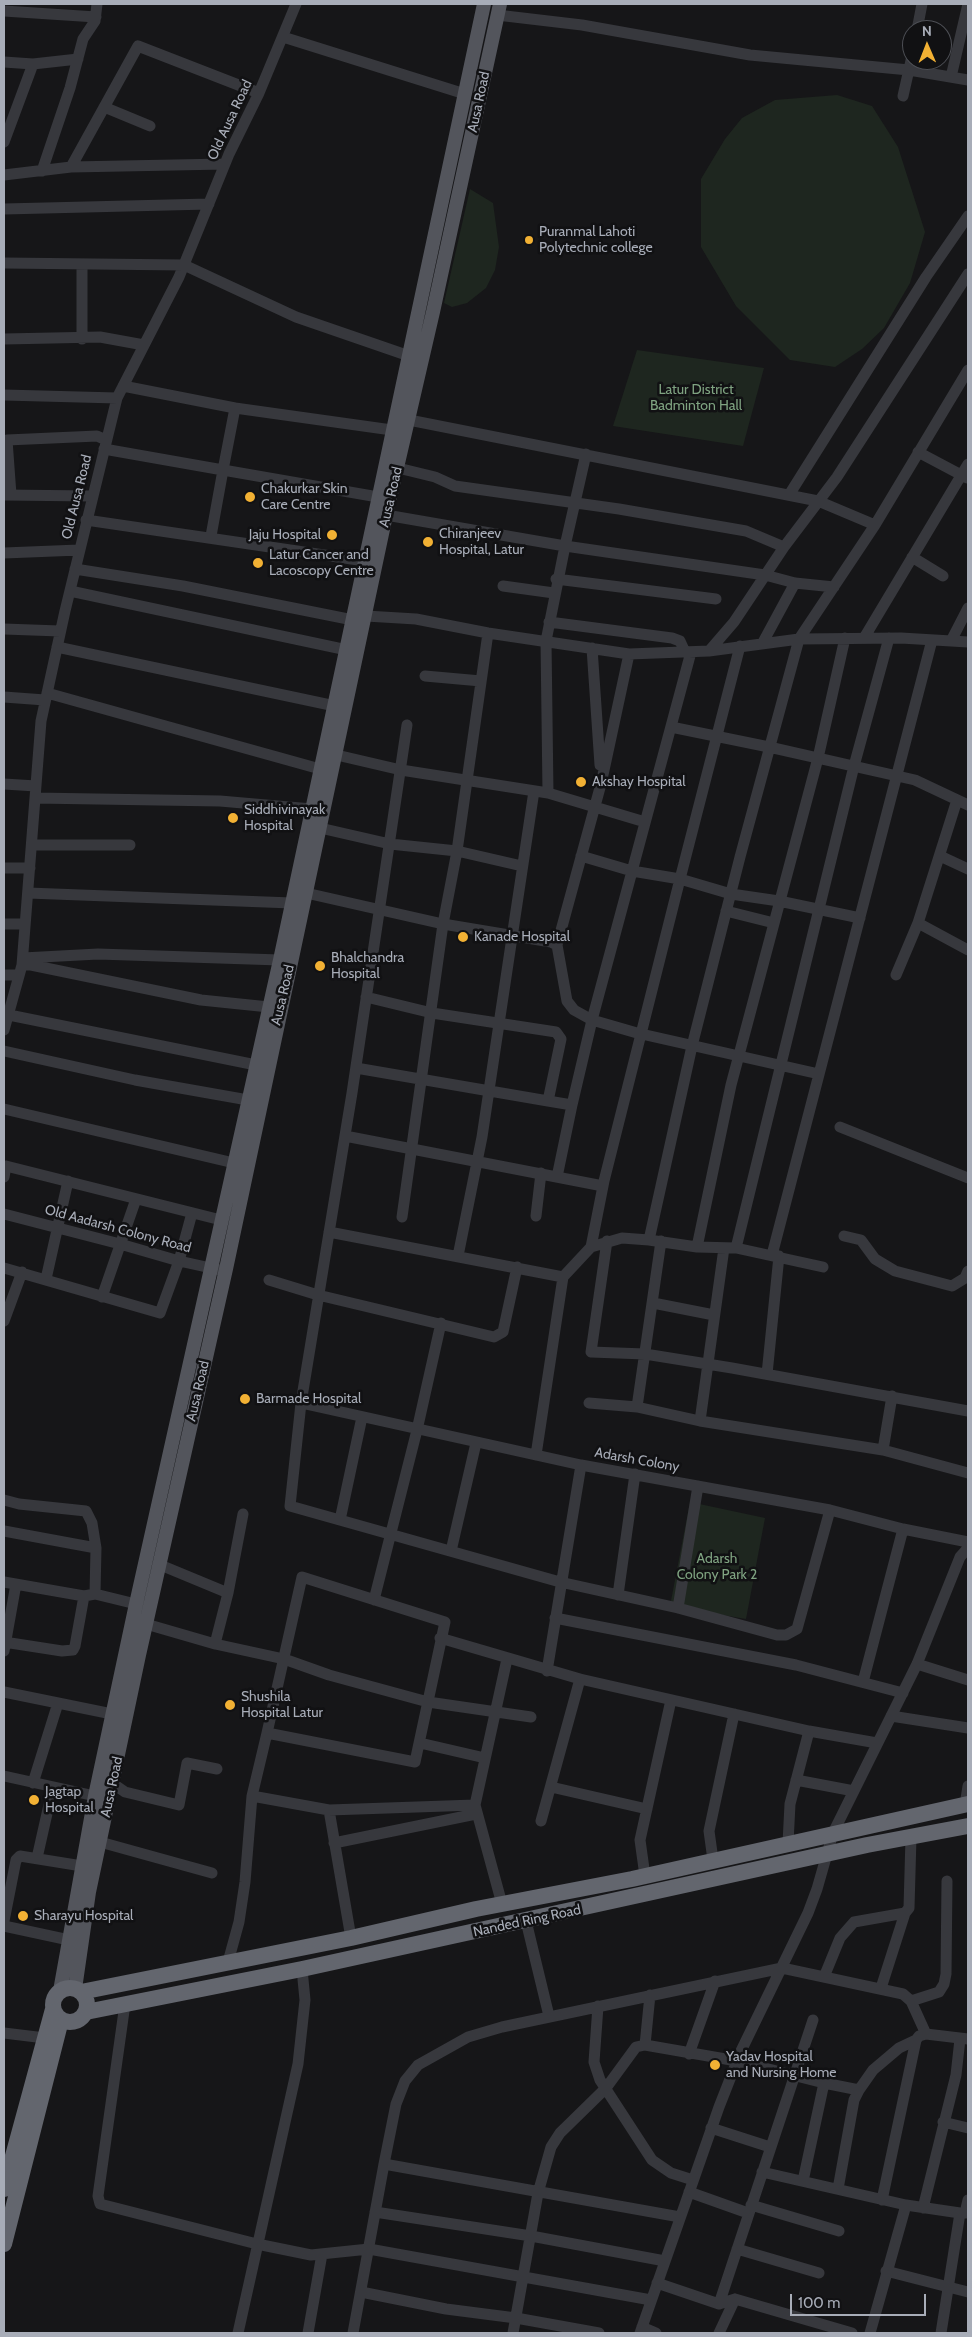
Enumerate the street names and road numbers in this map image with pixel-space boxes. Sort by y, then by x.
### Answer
street label: Ausa Road [464,70,494,134]
street label: Old Ausa Road [204,77,256,163]
street label: Old Ausa Road [58,453,96,541]
street label: Ausa Road [376,465,406,529]
street label: Ausa Road [268,963,298,1027]
street label: Old Aadarsh Colony Road [43,1201,193,1257]
street label: Ausa Road [183,1359,213,1423]
street label: Adarsh Colony [593,1444,681,1476]
street label: Ausa Road [97,1755,127,1819]
street label: Nanded Ring Road [472,1901,582,1941]

